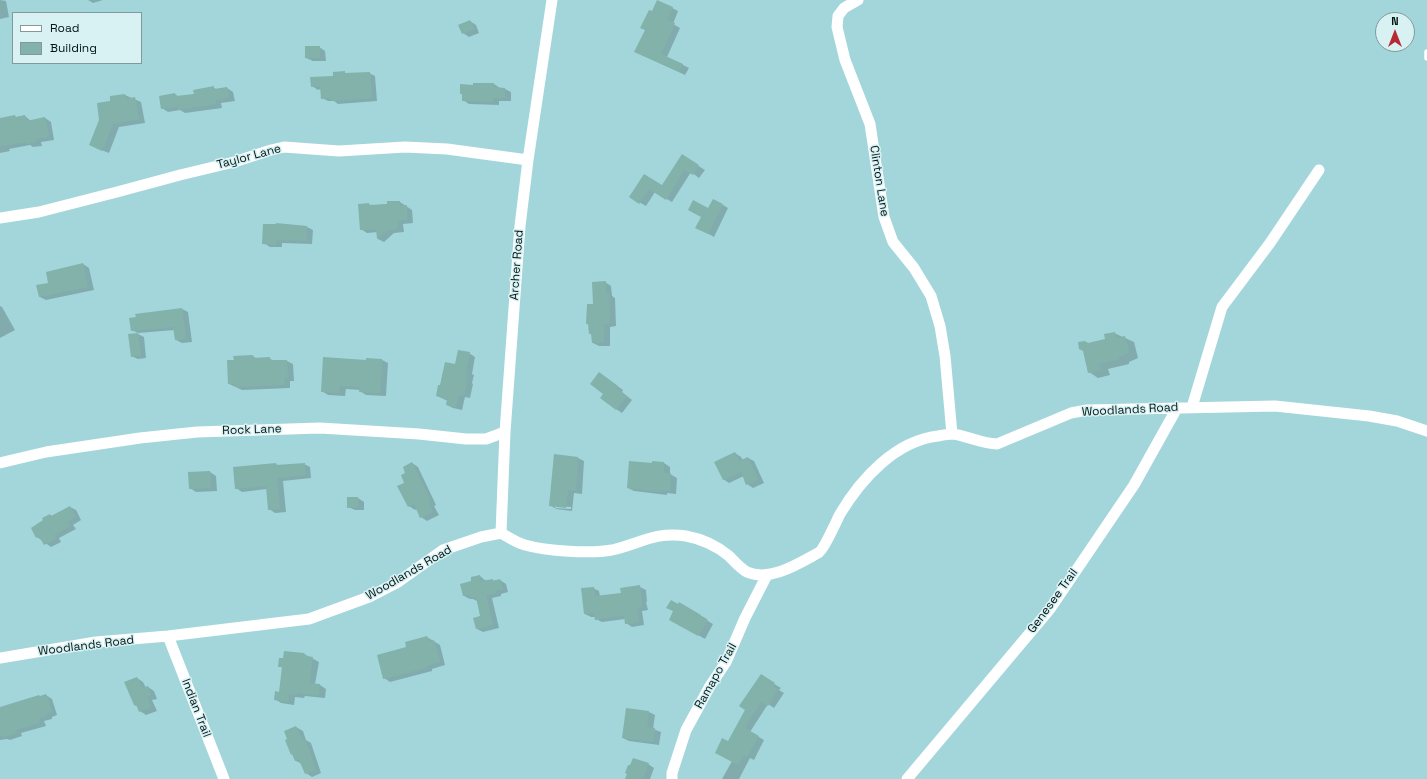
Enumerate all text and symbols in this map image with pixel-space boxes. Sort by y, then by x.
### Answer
legend [12,12,142,64]
north arrow [1375,12,1415,52]
text: N [1391,14,1399,28]
text: Road [50,20,79,36]
text: Building [50,40,97,56]
street label: Taylor Lane [215,142,283,172]
street label: Clinton Lane [866,144,892,218]
street label: Archer Road [507,229,527,301]
street label: Woodlands Road [1081,400,1179,420]
street label: Rock Lane [222,422,282,438]
street label: Woodlands Road [364,543,454,603]
street label: Genesee Trail [1025,566,1081,636]
street label: Woodlands Road [37,633,135,659]
street label: Ramapo Trail [692,641,740,711]
street label: Indian Trail [178,677,214,739]

